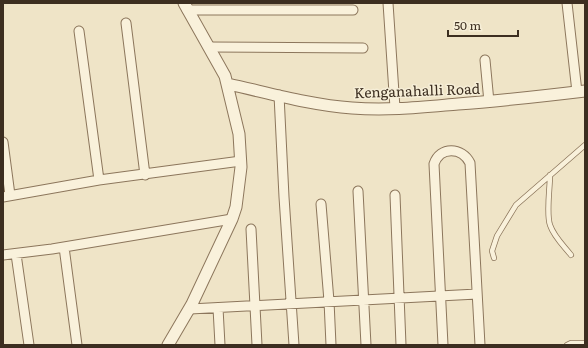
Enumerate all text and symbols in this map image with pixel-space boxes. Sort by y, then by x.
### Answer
scale bar [448,12,518,38]
text: 50 m [454,16,481,34]
street label: Kenganahalli Road [354,78,481,102]

